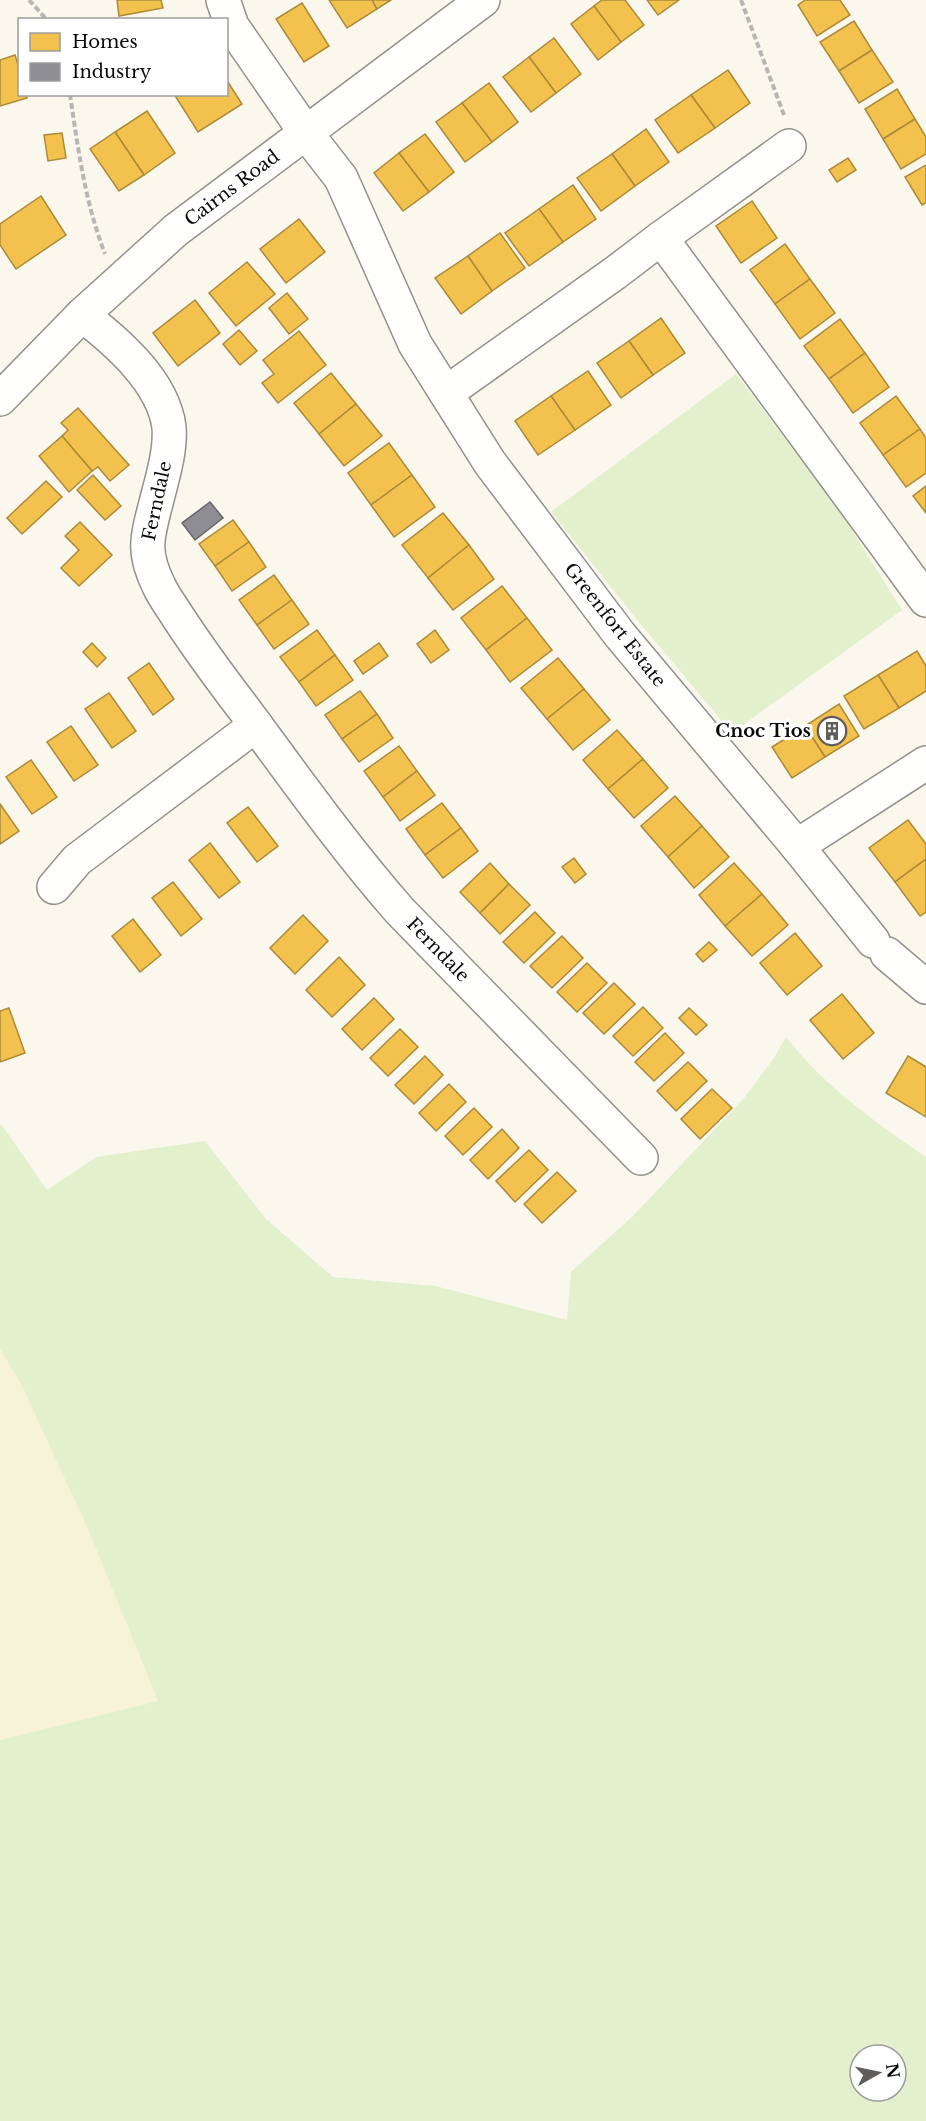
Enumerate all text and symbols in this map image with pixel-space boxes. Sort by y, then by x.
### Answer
legend [18,18,228,96]
text: Homes [72,31,138,53]
text: Industry [72,61,152,83]
street label: Cairns Road [180,145,284,231]
street label: Ferndale [138,459,176,543]
street label: Greenfort Estate [560,558,670,692]
building icon: Cnoc Tios [816,715,848,747]
place label: Cnoc Tios [715,720,811,742]
street label: Ferndale [402,913,474,987]
north arrow [848,2043,908,2103]
text: N [882,2062,904,2080]

